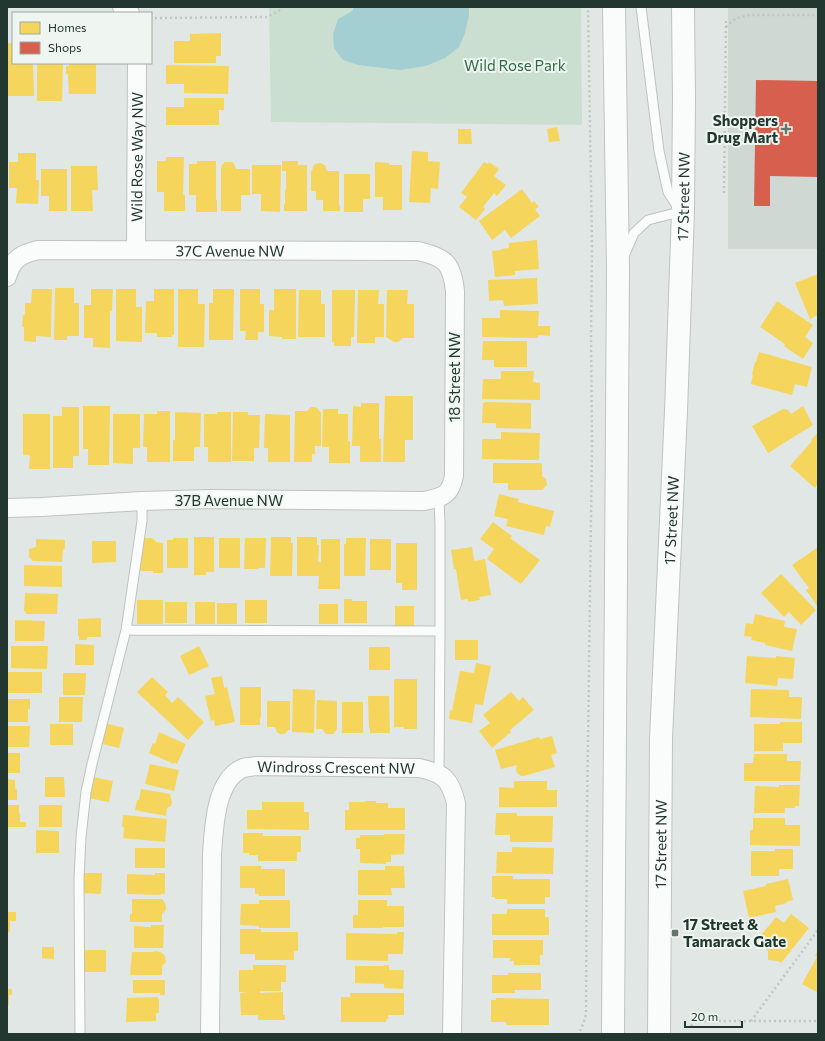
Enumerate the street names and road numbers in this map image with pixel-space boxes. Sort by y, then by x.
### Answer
street label: Wild Rose Way NW [127,92,146,222]
street label: 17 Street NW [673,152,693,241]
street label: 37C Avenue NW [176,241,285,260]
street label: 18 Street NW [445,332,463,422]
street label: 17 Street NW [660,475,682,565]
street label: 37B Avenue NW [175,491,283,509]
street label: Windross Crescent NW [257,757,415,777]
street label: 17 Street NW [651,799,670,889]

